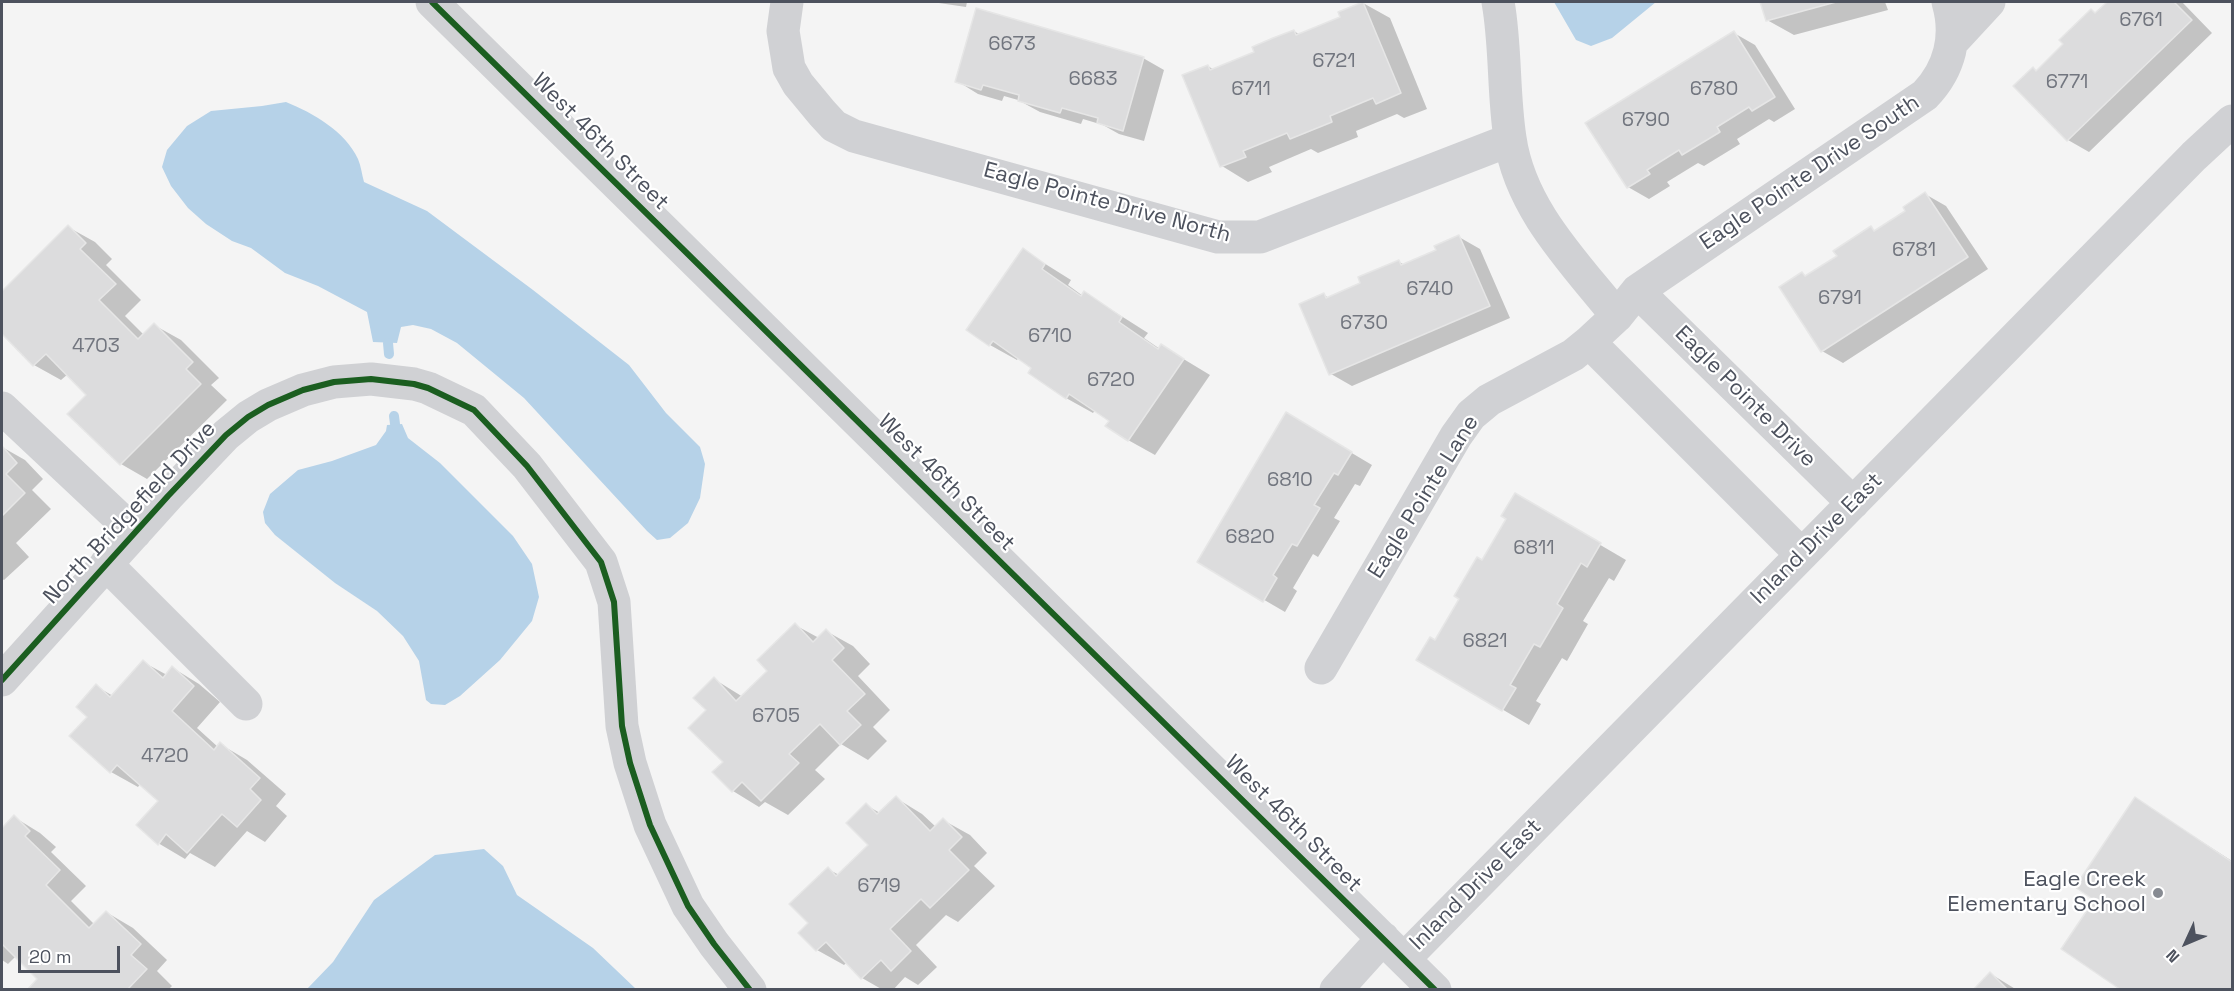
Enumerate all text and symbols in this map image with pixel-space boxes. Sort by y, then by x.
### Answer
house number: 6761 [2119,9,2163,33]
house number: 6673 [988,33,1036,57]
house number: 6721 [1312,50,1356,74]
street label: West 46th Street [526,68,674,216]
house number: 6683 [1068,68,1118,92]
house number: 6771 [2046,71,2088,95]
house number: 6711 [1231,78,1271,102]
house number: 6780 [1690,78,1738,102]
street label: Eagle Pointe Drive South [1695,90,1925,256]
house number: 6790 [1622,109,1670,133]
street label: Eagle Pointe Drive North [981,157,1233,249]
house number: 6781 [1892,239,1936,263]
house number: 6740 [1406,278,1454,302]
house number: 6791 [1818,287,1862,311]
house number: 6730 [1340,312,1388,336]
street label: Eagle Pointe Drive [1669,321,1821,473]
house number: 6710 [1028,325,1072,349]
house number: 4703 [72,335,120,359]
house number: 6720 [1087,369,1135,393]
street label: West 46th Street [872,409,1020,557]
street label: Eagle Pointe Lane [1363,410,1485,584]
street label: North Bridgefield Drive [38,416,222,610]
street label: Inland Drive East [1746,468,1888,610]
house number: 6810 [1267,469,1313,493]
house number: 6820 [1225,526,1275,550]
house number: 6811 [1513,537,1555,561]
house number: 6821 [1462,630,1508,654]
house number: 6705 [752,705,800,729]
house number: 4720 [141,745,189,769]
street label: West 46th Street [1219,750,1367,898]
street label: Inland Drive East [1405,814,1547,956]
place label: Eagle Creek Elementary School [1947,867,2146,918]
house number: 6719 [857,875,901,899]
marker: Eagle Creek Elementary School [2151,886,2165,900]
north arrow [2156,913,2216,973]
scale bar [21,934,123,972]
text: 20 m [29,945,72,968]
text: N [2161,945,2184,967]

